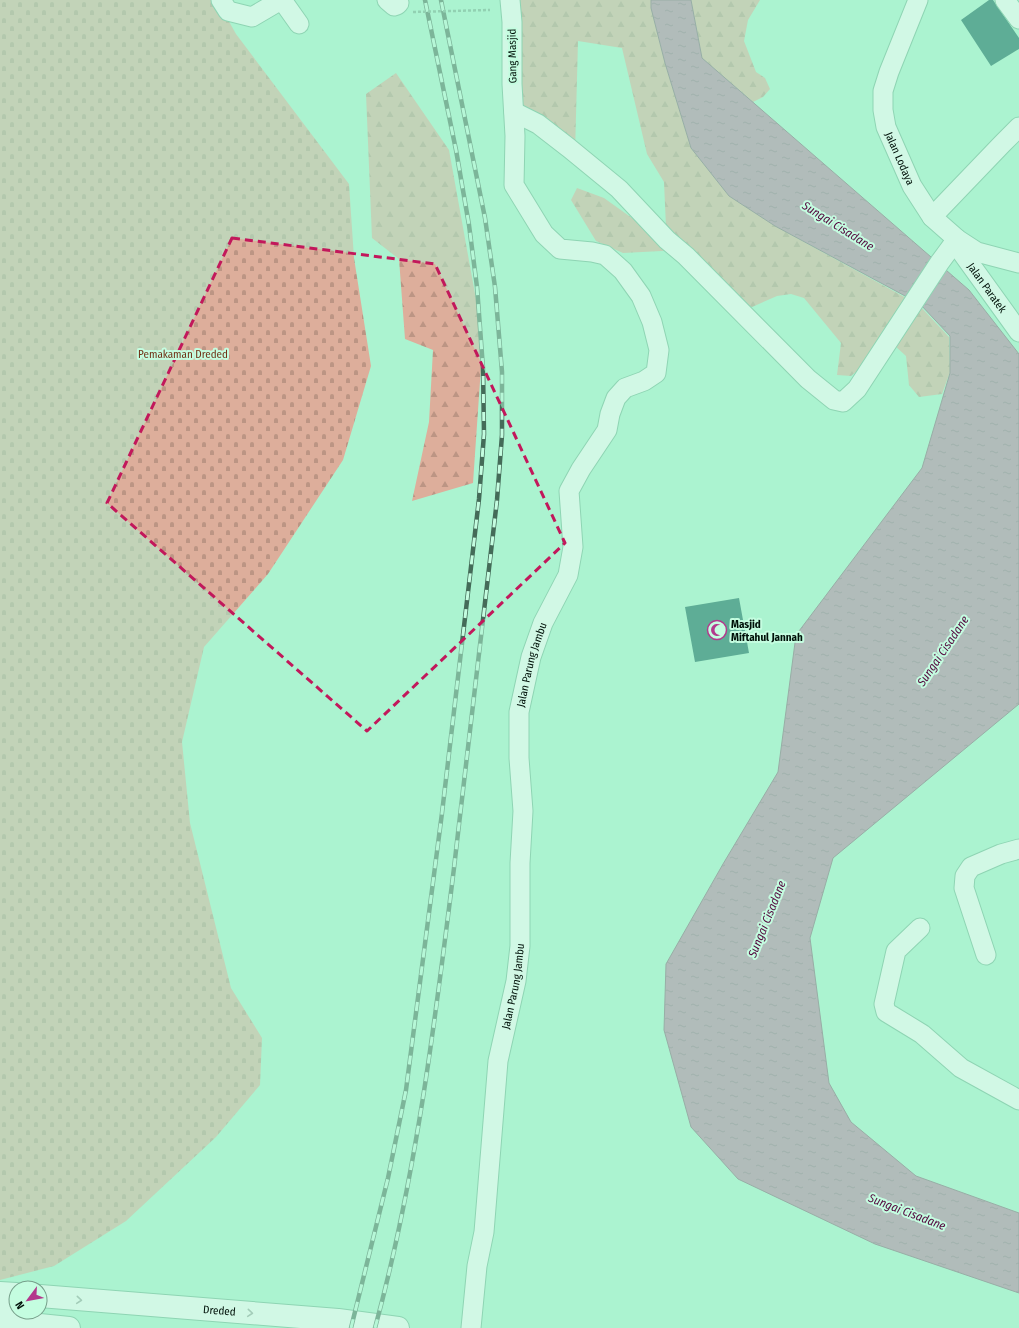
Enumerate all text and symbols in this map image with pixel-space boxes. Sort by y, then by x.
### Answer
street label: Gang Masjid [506,29,519,83]
street label: Jalan Lodaya [882,130,917,187]
water label: Sungai Cisadane [799,198,877,254]
street label: Jalan Paratek [964,260,1010,316]
park label: Pemakaman Dreded [138,348,228,361]
water label: Sungai Cisadane [914,613,972,690]
place label: Masjid Miftahul Jannah [731,618,803,644]
mosque icon: Masjid Miftahul Jannah [706,619,728,641]
street label: Jalan Parung Jambu [514,621,550,708]
water label: Sungai Cisadane [745,878,789,960]
street label: Jalan Parung Jambu [499,943,527,1031]
water label: Sungai Cisadane [865,1190,948,1233]
north arrow [8,1280,48,1320]
one-way arrow [76,1295,82,1304]
text: N [13,1299,27,1311]
street label: Dreded [203,1303,236,1319]
one-way arrow [247,1309,253,1318]

